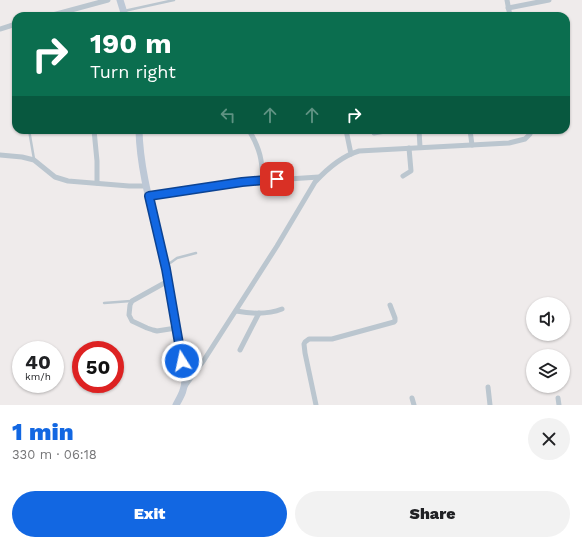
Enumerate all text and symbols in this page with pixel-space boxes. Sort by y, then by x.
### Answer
text: 190 m [90,27,172,60]
icon: right [24,28,76,80]
text: Turn right [90,61,176,82]
icon: left [217,104,239,126]
icon: ahead [259,104,281,126]
icon: ahead [301,104,323,126]
icon: right [343,104,365,126]
pin [260,162,294,196]
icon: arrive [266,168,288,190]
map controls [526,297,570,393]
button: sound [526,297,570,341]
position arrow [161,340,203,382]
speed limit sign: 50 [72,341,124,393]
button: layers [526,349,570,393]
text: 40 [25,350,51,374]
text: km/h [25,371,51,382]
text: 1 min [12,418,74,446]
button: close [528,418,570,460]
text: 330 m · 06:18 [12,447,97,462]
button: Exit [12,491,287,537]
button: Share [295,491,570,537]

